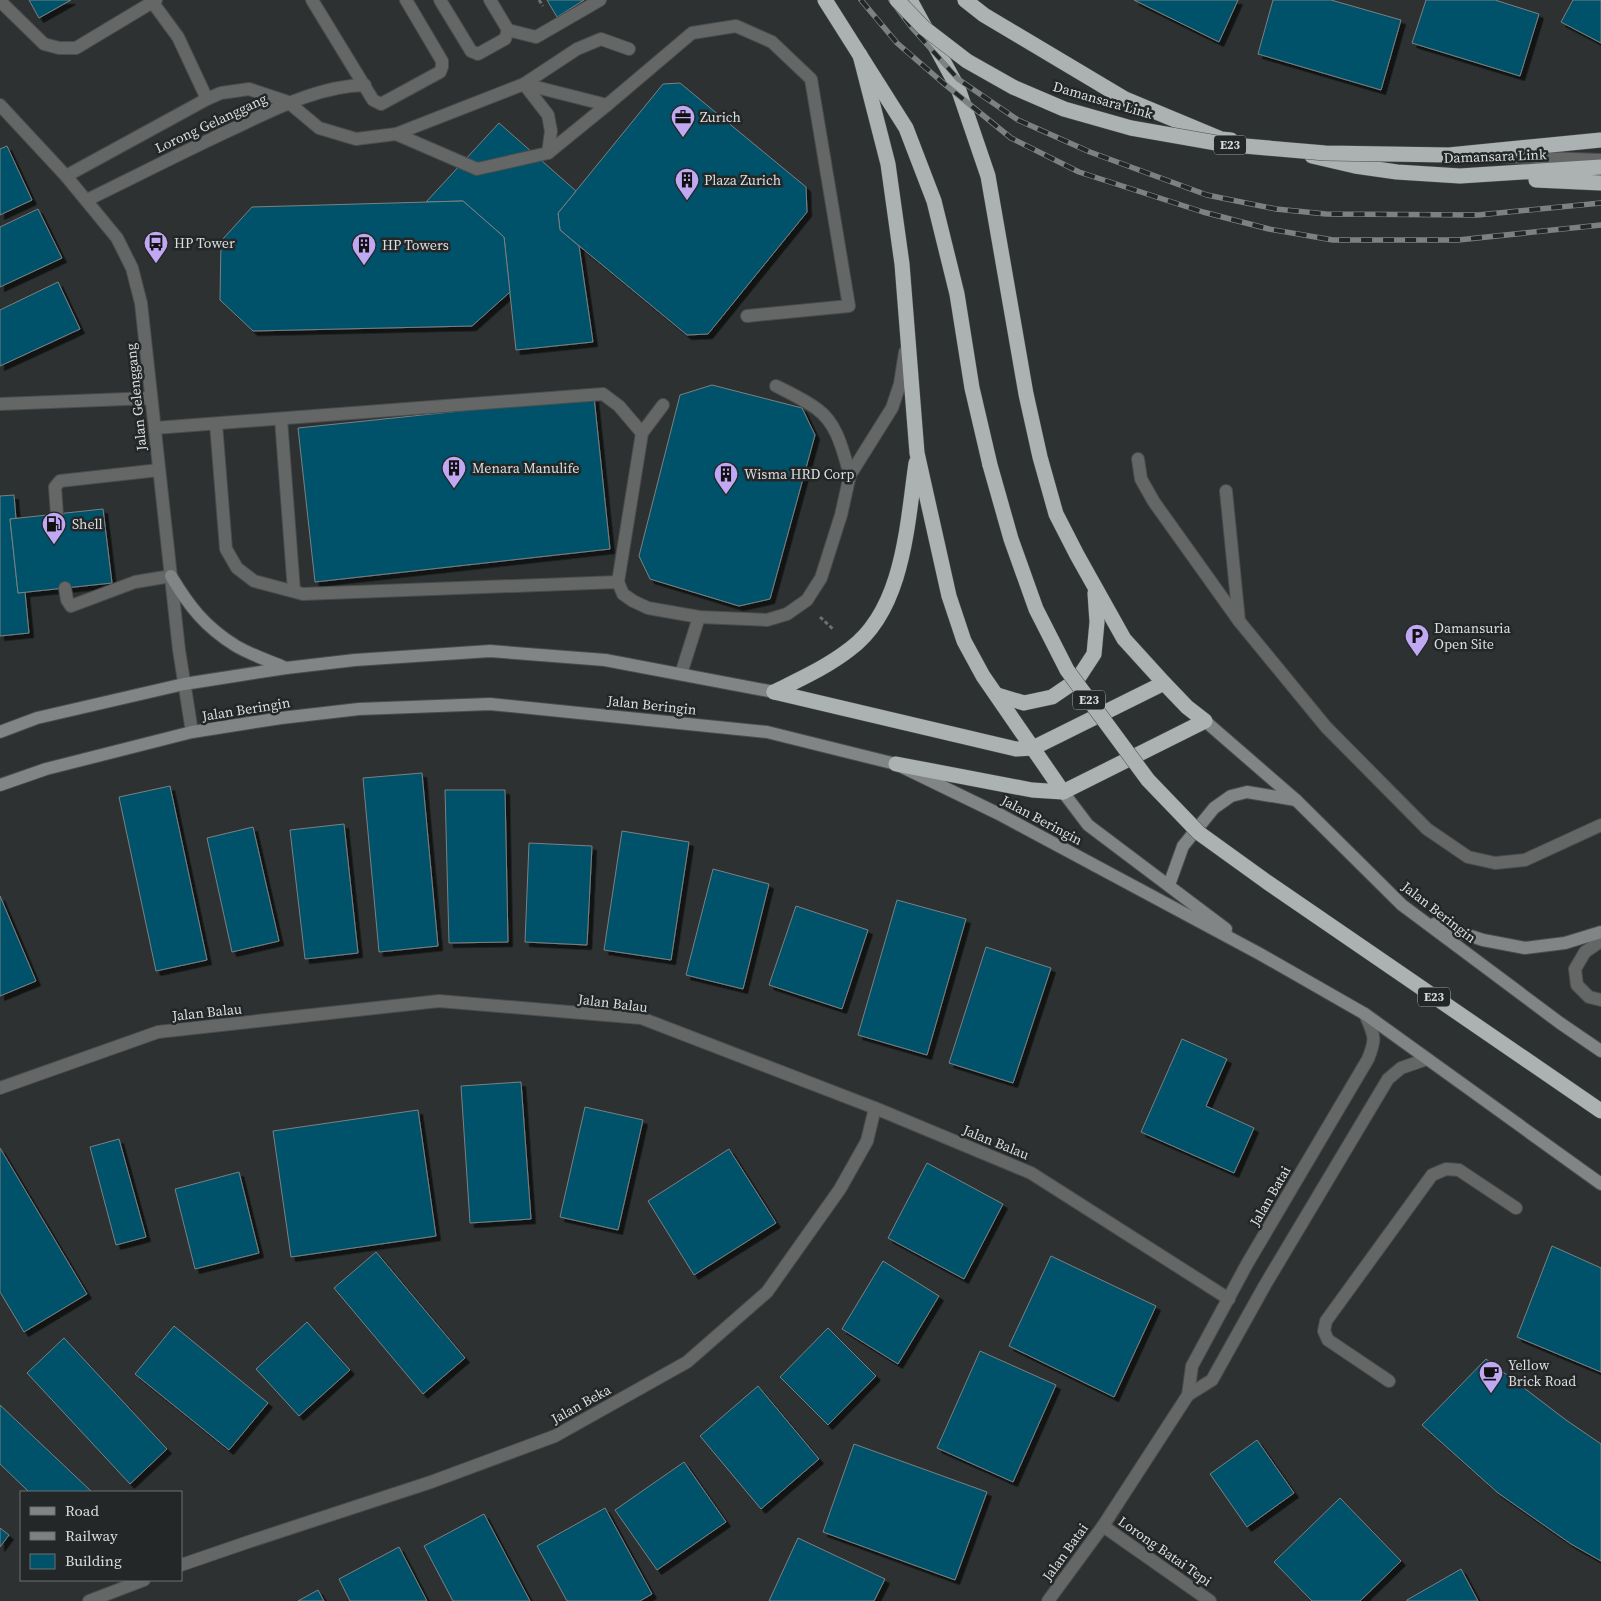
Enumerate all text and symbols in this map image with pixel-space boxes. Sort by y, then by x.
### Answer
street label: Damansara Link [1051,76,1156,124]
street label: Lorong Gelanggang [152,88,270,158]
office icon: Zurich [670,104,696,138]
place label: Zurich [700,107,741,127]
road number: E23 [1214,136,1246,154]
street label: Damansara Link [1443,144,1547,168]
building icon: Plaza Zurich [674,167,700,201]
place label: Plaza Zurich [704,170,781,190]
bus stop icon: HP Tower [143,230,169,264]
building icon: HP Towers [351,232,377,266]
place label: HP Tower [174,233,235,253]
place label: HP Towers [382,235,449,255]
street label: Jalan Gelenggang [120,342,152,453]
building icon: Menara Manulife [441,455,467,489]
place label: Menara Manulife [472,458,579,478]
building icon: Wisma HRD Corp [713,461,739,495]
place label: Wisma HRD Corp [744,464,854,484]
fuel station icon: Shell [41,511,67,545]
place label: Shell [72,514,103,534]
place label: Damansuria Open Site [1434,618,1511,654]
parking icon: Damansuria Open Site [1404,623,1430,657]
street label: Jalan Beringin [606,690,698,720]
road number: E23 [1073,690,1105,710]
street label: Jalan Beringin [199,692,292,726]
street label: Jalan Beringin [997,790,1087,850]
street label: Jalan Beringin [1397,876,1481,948]
road number: E23 [1418,988,1450,1006]
street label: Jalan Balau [576,989,649,1017]
street label: Jalan Balau [170,998,243,1026]
street label: Jalan Balau [959,1119,1032,1164]
street label: Jalan Batai [1244,1162,1295,1231]
place label: Yellow Brick Road [1508,1355,1576,1391]
cafe icon: Yellow Brick Road [1478,1360,1504,1394]
street label: Jalan Beka [547,1379,615,1429]
legend [20,1491,182,1581]
text: Road [65,1500,99,1521]
street label: Lorong Batai Tepi [1114,1511,1216,1591]
street label: Jalan Batai [1037,1519,1093,1586]
text: Railway [65,1525,118,1546]
text: Building [65,1550,122,1571]

